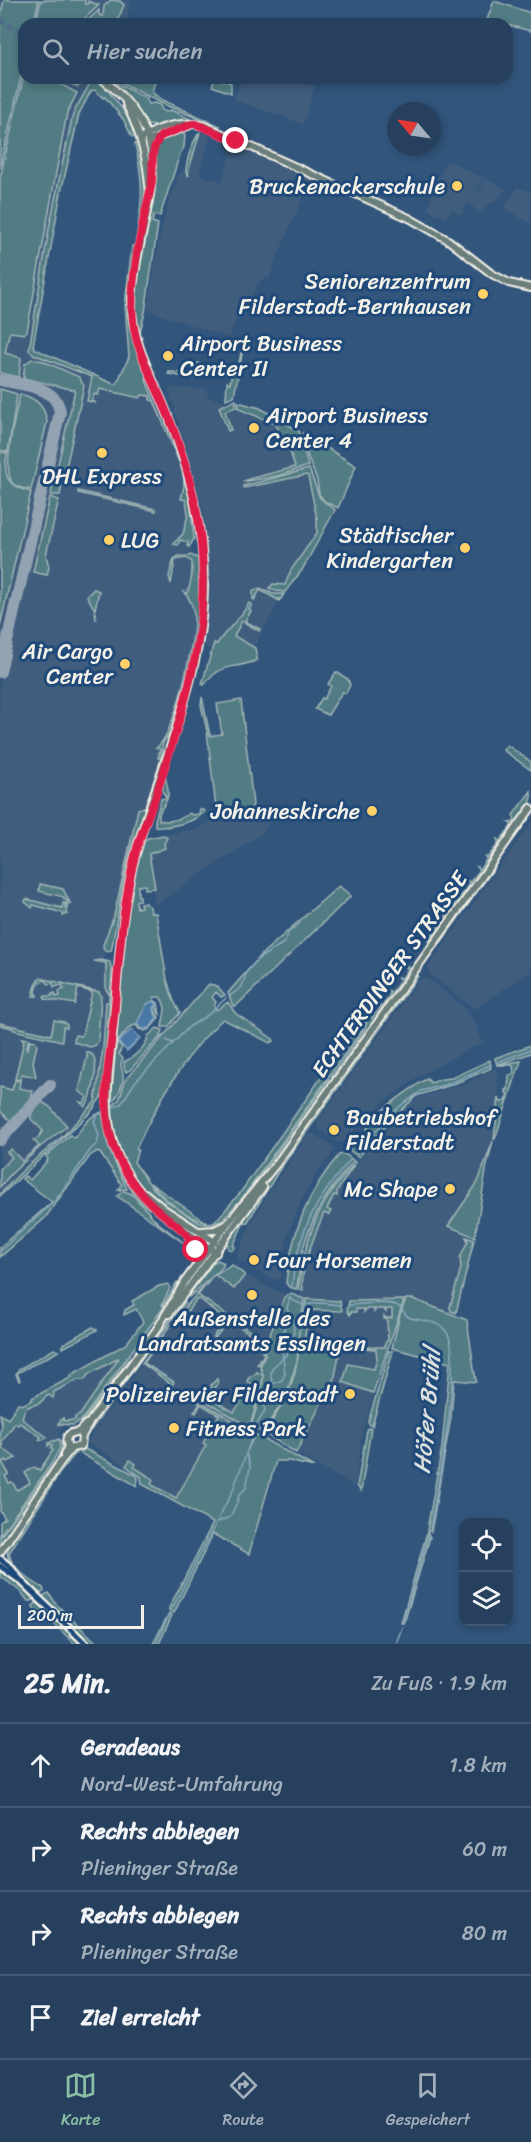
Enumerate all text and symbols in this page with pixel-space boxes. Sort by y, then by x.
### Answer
search box [18,18,513,84]
text: Hier suchen [87,32,202,71]
icon: search [39,35,72,68]
north arrow [387,102,441,156]
route end [222,127,248,153]
place label: Bruckenackerschule [249,167,445,206]
marker: Bruckenackerschule [450,179,464,193]
place label: Seniorenzentrum Filderstadt-Bernhausen [239,262,471,326]
marker: Seniorenzentrum Filderstadt-Bernhausen [476,287,490,301]
place label: Airport Business Center II [179,324,343,388]
marker: Airport Business Center II [161,349,175,363]
place label: Airport Business Center 4 [265,396,429,460]
marker: Airport Business Center 4 [247,421,261,435]
marker: DHL Express [95,446,109,460]
place label: DHL Express [42,457,163,496]
place label: Städtischer Kindergarten [327,516,455,580]
place label: LUG [121,521,159,560]
marker: LUG [102,533,116,547]
marker: Städtischer Kindergarten [458,541,472,555]
place label: Air Cargo Center [21,632,114,696]
marker: Air Cargo Center [118,657,132,671]
place label: Johanneskirche [210,792,360,831]
marker: Johanneskirche [365,804,379,818]
street label: ECHTERDINGER STRASSE [301,861,479,1086]
place label: Baubetriebshof Filderstadt [346,1098,499,1162]
marker: Baubetriebshof Filderstadt [327,1123,341,1137]
place label: Mc Shape [344,1170,438,1209]
marker: Mc Shape [443,1182,457,1196]
route start [182,1236,208,1262]
place label: Four Horsemen [266,1241,412,1280]
marker: Four Horsemen [247,1253,261,1267]
marker: Außenstelle des Landratsamts Esslingen [245,1288,259,1302]
place label: Außenstelle des Landratsamts Esslingen [138,1299,366,1363]
water label: Höfer Brühl [401,1341,454,1475]
place label: Polizeirevier Filderstadt [106,1375,339,1414]
marker: Polizeirevier Filderstadt [343,1387,357,1401]
place label: Fitness Park [186,1409,307,1448]
marker: Fitness Park [167,1421,181,1435]
map controls [459,1518,513,1626]
button: locate [459,1518,513,1572]
button: layers [459,1572,513,1626]
text: 200 m [27,1601,73,1630]
scale bar [18,1602,144,1630]
text: 25 Min. [24,1660,112,1706]
text: Zu Fuß · 1.9 km [371,1666,507,1701]
text: Geradeaus [81,1728,180,1767]
text: 1.8 km [449,1748,507,1783]
icon: ahead [24,1749,57,1782]
text: Nord-West-Umfahrung [81,1767,283,1802]
text: Rechts abbiegen [81,1812,239,1851]
text: 60 m [462,1832,507,1867]
icon: right [24,1833,57,1866]
text: Plieninger Straße [81,1851,238,1886]
text: Rechts abbiegen [81,1896,239,1935]
text: 80 m [462,1916,507,1951]
icon: right [24,1917,57,1950]
text: Plieninger Straße [81,1935,238,1970]
text: Ziel erreicht [81,1998,200,2037]
icon: arrive [24,2001,57,2034]
tab: Karte [61,2069,101,2134]
tab: Route [223,2069,264,2134]
tab: Gespeichert [386,2069,470,2134]

